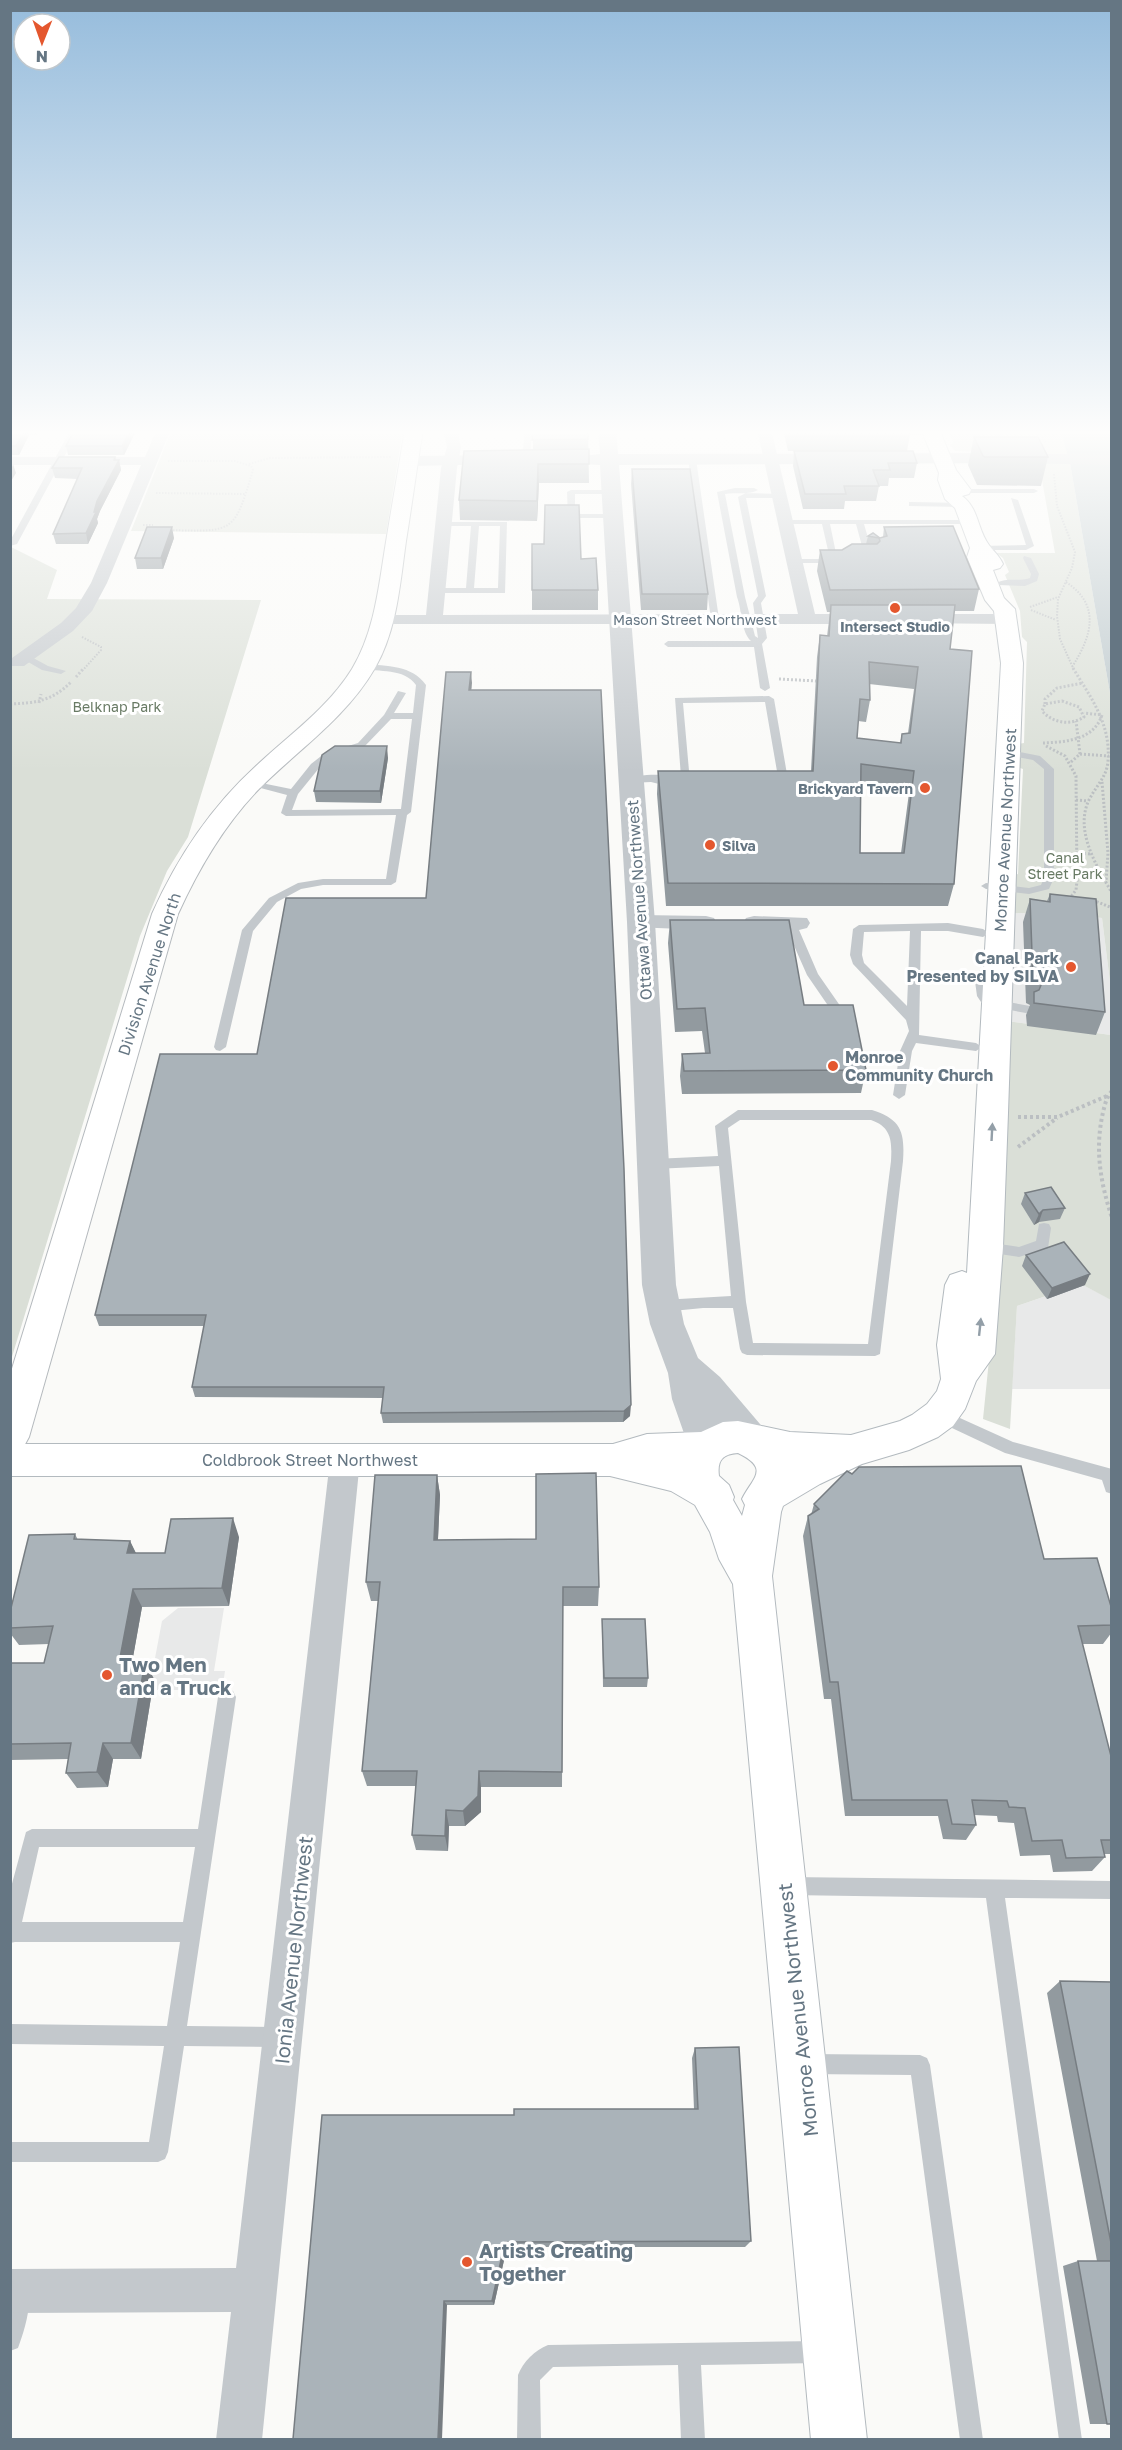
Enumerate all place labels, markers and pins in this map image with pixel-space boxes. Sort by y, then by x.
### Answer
marker: Intersect Studio [888,601,902,615]
place label: Intersect Studio [840,618,950,635]
place label: Brickyard Tavern [798,780,913,797]
marker: Brickyard Tavern [918,781,932,795]
place label: Silva [722,837,756,854]
marker: Silva [703,838,717,852]
place label: Canal Park Presented by SILVA [906,948,1060,986]
marker: Canal Park Presented by SILVA [1064,960,1078,974]
place label: Monroe Community Church [845,1047,993,1085]
marker: Monroe Community Church [826,1059,840,1073]
place label: Two Men and a Truck [119,1652,232,1699]
marker: Two Men and a Truck [100,1668,114,1682]
place label: Artists Creating Together [479,2238,633,2285]
marker: Artists Creating Together [460,2255,474,2269]

